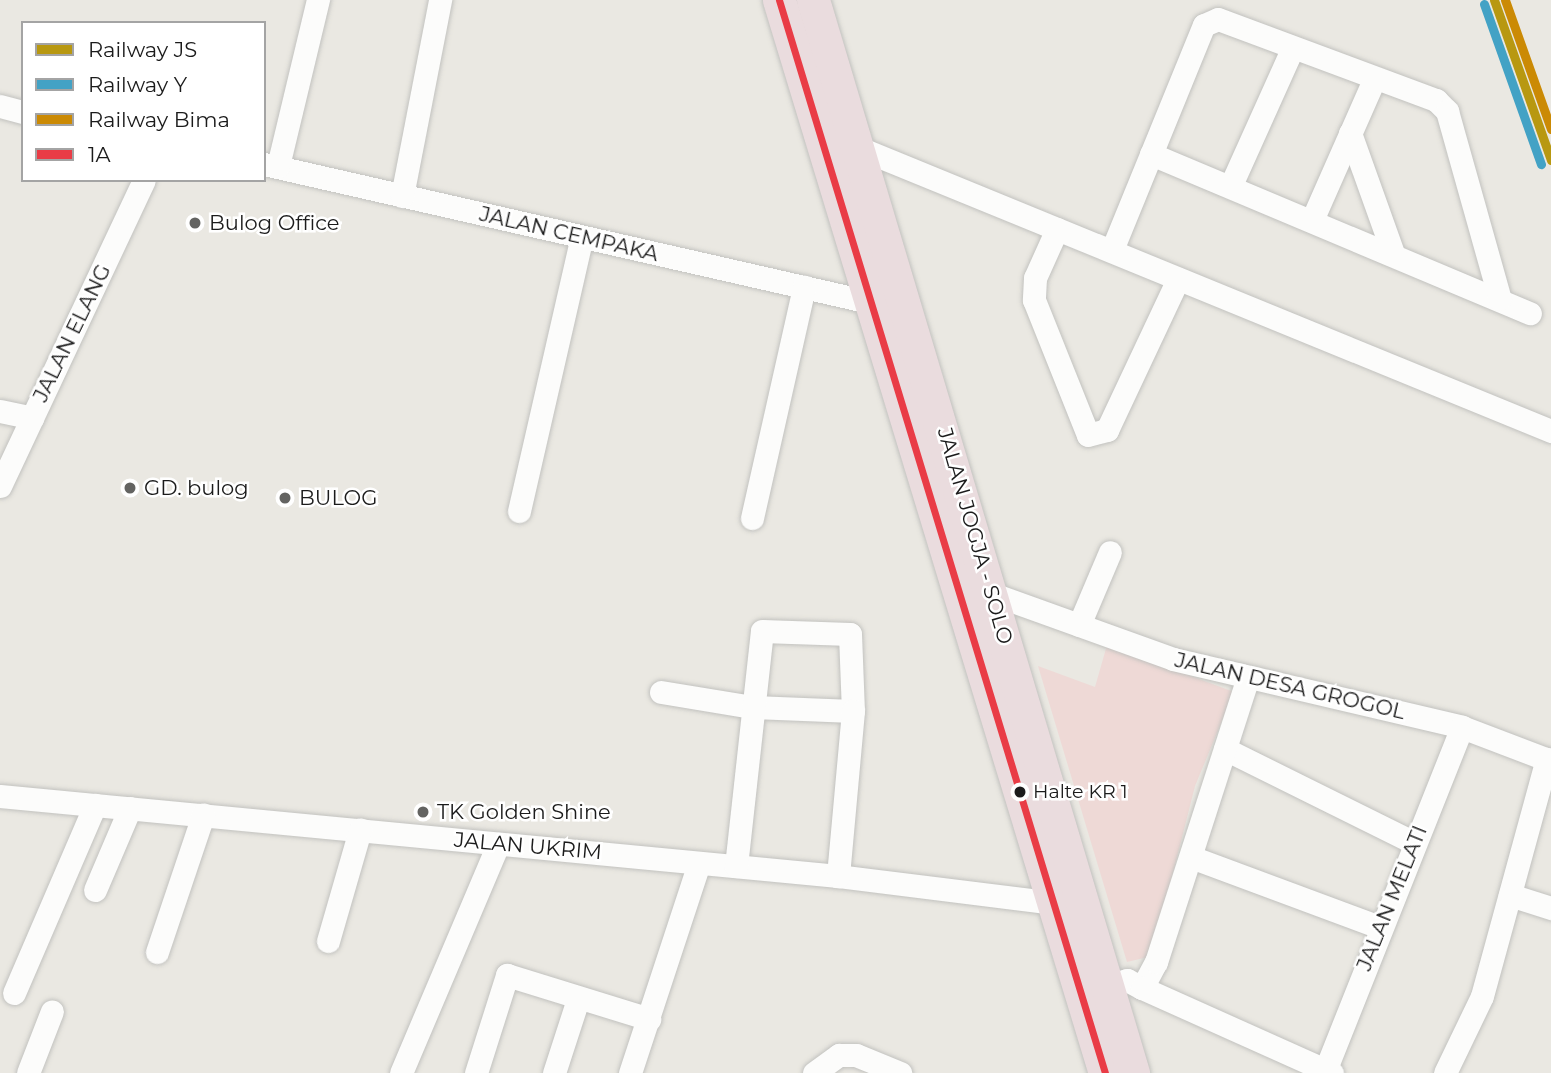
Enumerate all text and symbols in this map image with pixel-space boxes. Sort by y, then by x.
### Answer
legend [21,21,266,182]
text: Railway JS [88,37,197,62]
text: Railway Y [88,72,187,97]
text: Railway Bima [88,107,230,132]
text: 1A [88,142,111,167]
street label: JALAN CEMPAKA [477,201,661,267]
place label: Bulog Office [209,210,339,236]
marker: Bulog Office [187,215,203,231]
street label: JALAN ELANG [28,260,116,406]
street label: JALAN JOGJA - SOLO [932,425,1018,647]
place label: GD. bulog [144,475,249,501]
marker: GD. bulog [122,480,138,496]
place label: BULOG [299,485,377,511]
marker: BULOG [277,490,293,506]
street label: JALAN DESA GROGOL [1172,647,1408,725]
place label: Halte KR 1 [1033,781,1127,803]
marker: Halte KR 1 [1013,785,1027,799]
place label: TK Golden Shine [437,799,611,825]
marker: TK Golden Shine [415,804,431,820]
street label: JALAN MELATI [1351,822,1433,974]
street label: JALAN UKRIM [453,827,603,865]

